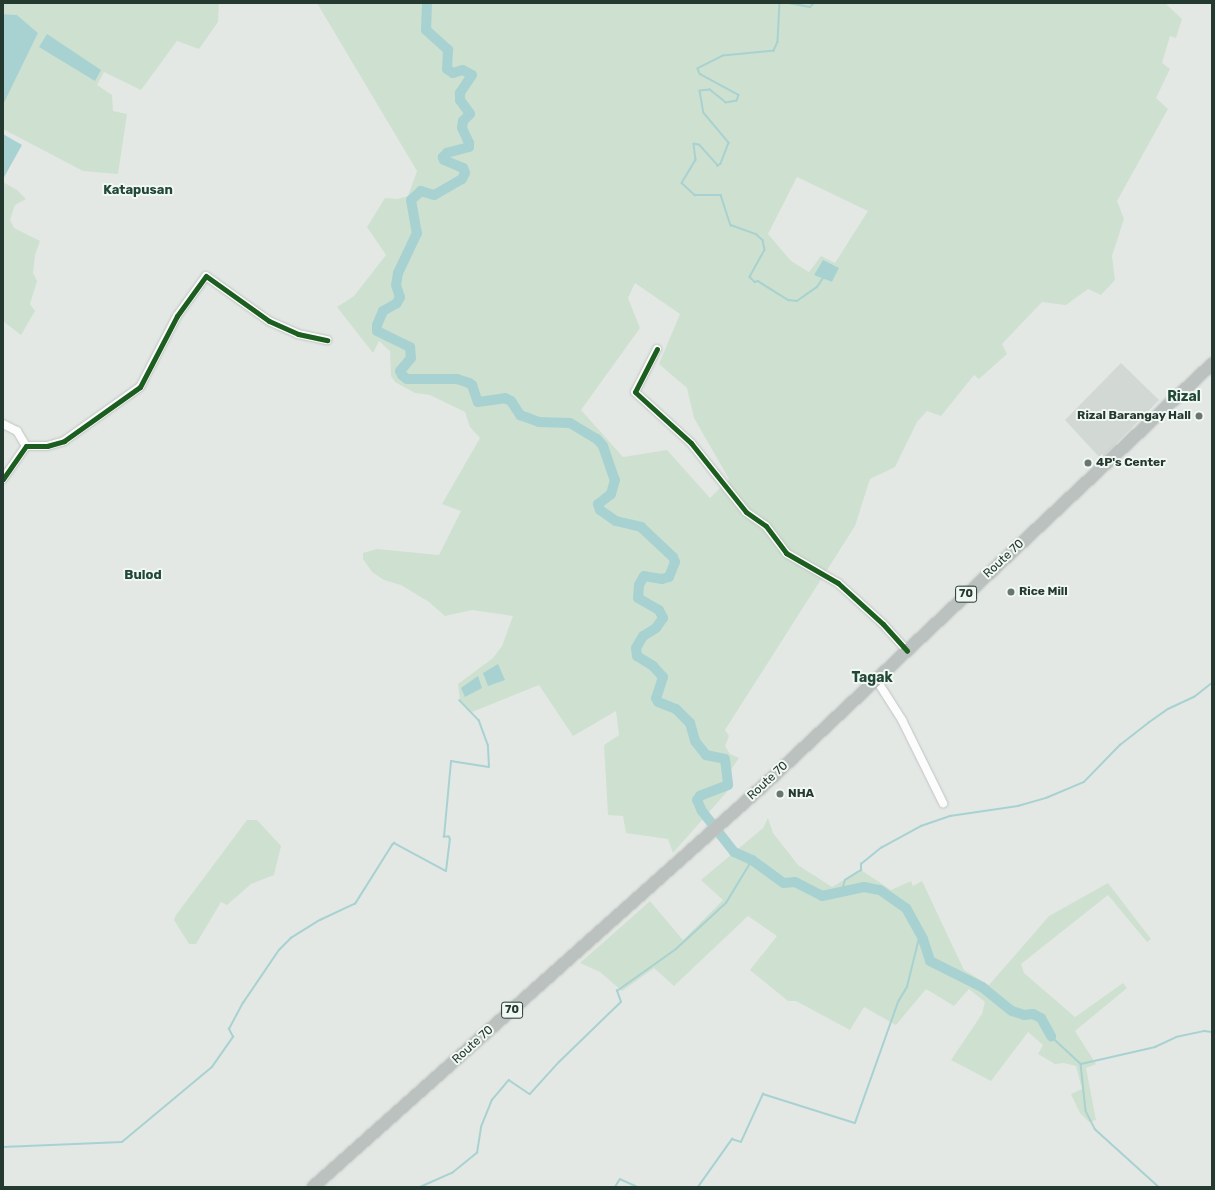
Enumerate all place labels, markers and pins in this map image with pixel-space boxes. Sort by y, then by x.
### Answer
place label: Rizal Barangay Hall [1077,409,1191,423]
marker: Rizal Barangay Hall [1194,411,1204,421]
place label: 4P's Center [1096,456,1166,470]
marker: 4P's Center [1083,458,1093,468]
place label: Rice Mill [1019,585,1068,599]
marker: Rice Mill [1006,587,1016,597]
place label: NHA [788,787,814,801]
marker: NHA [775,789,785,799]

